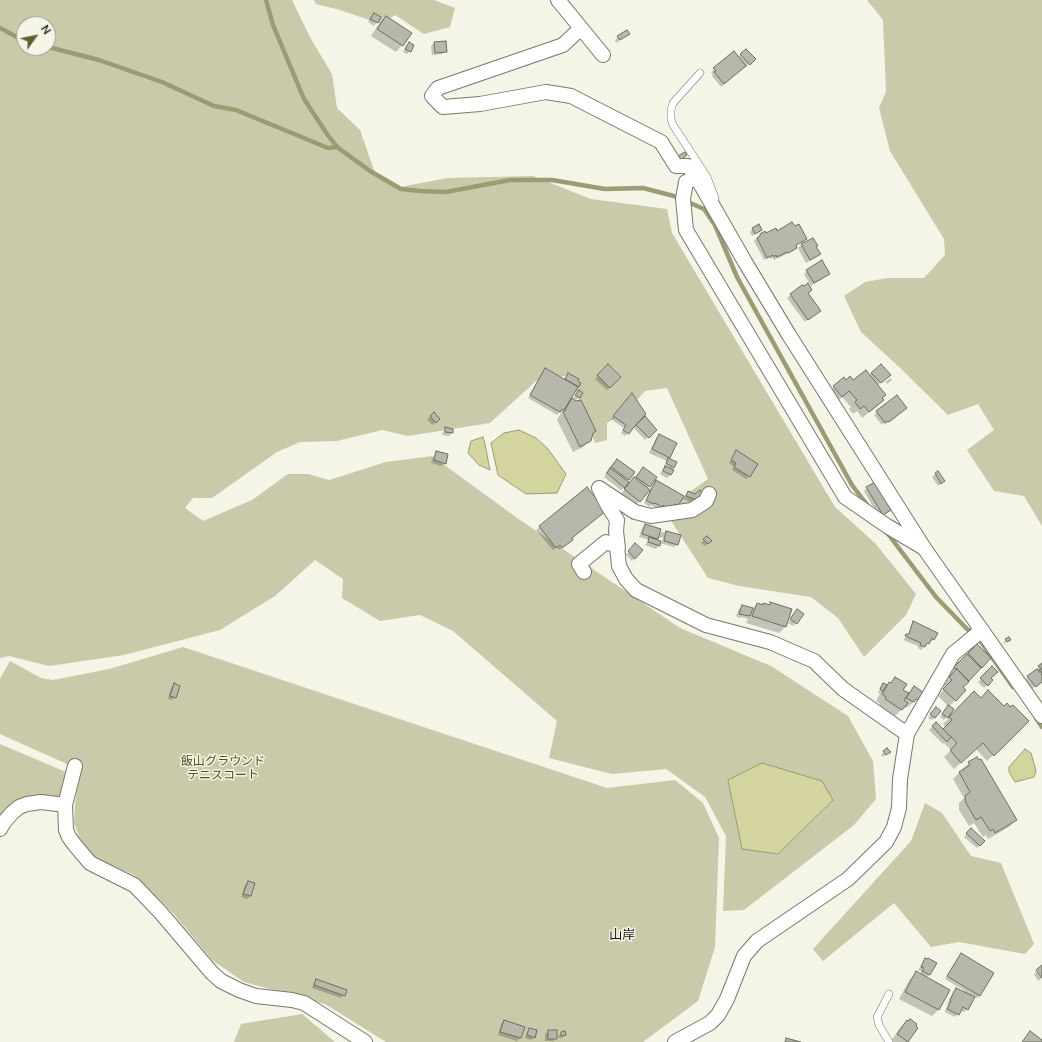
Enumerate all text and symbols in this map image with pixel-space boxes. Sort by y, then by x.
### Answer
north arrow [16,16,56,56]
text: N [37,22,54,37]
park label: 飯山グラウンド テニスコート [181,755,265,783]
district label: 山岸 [609,928,635,944]

